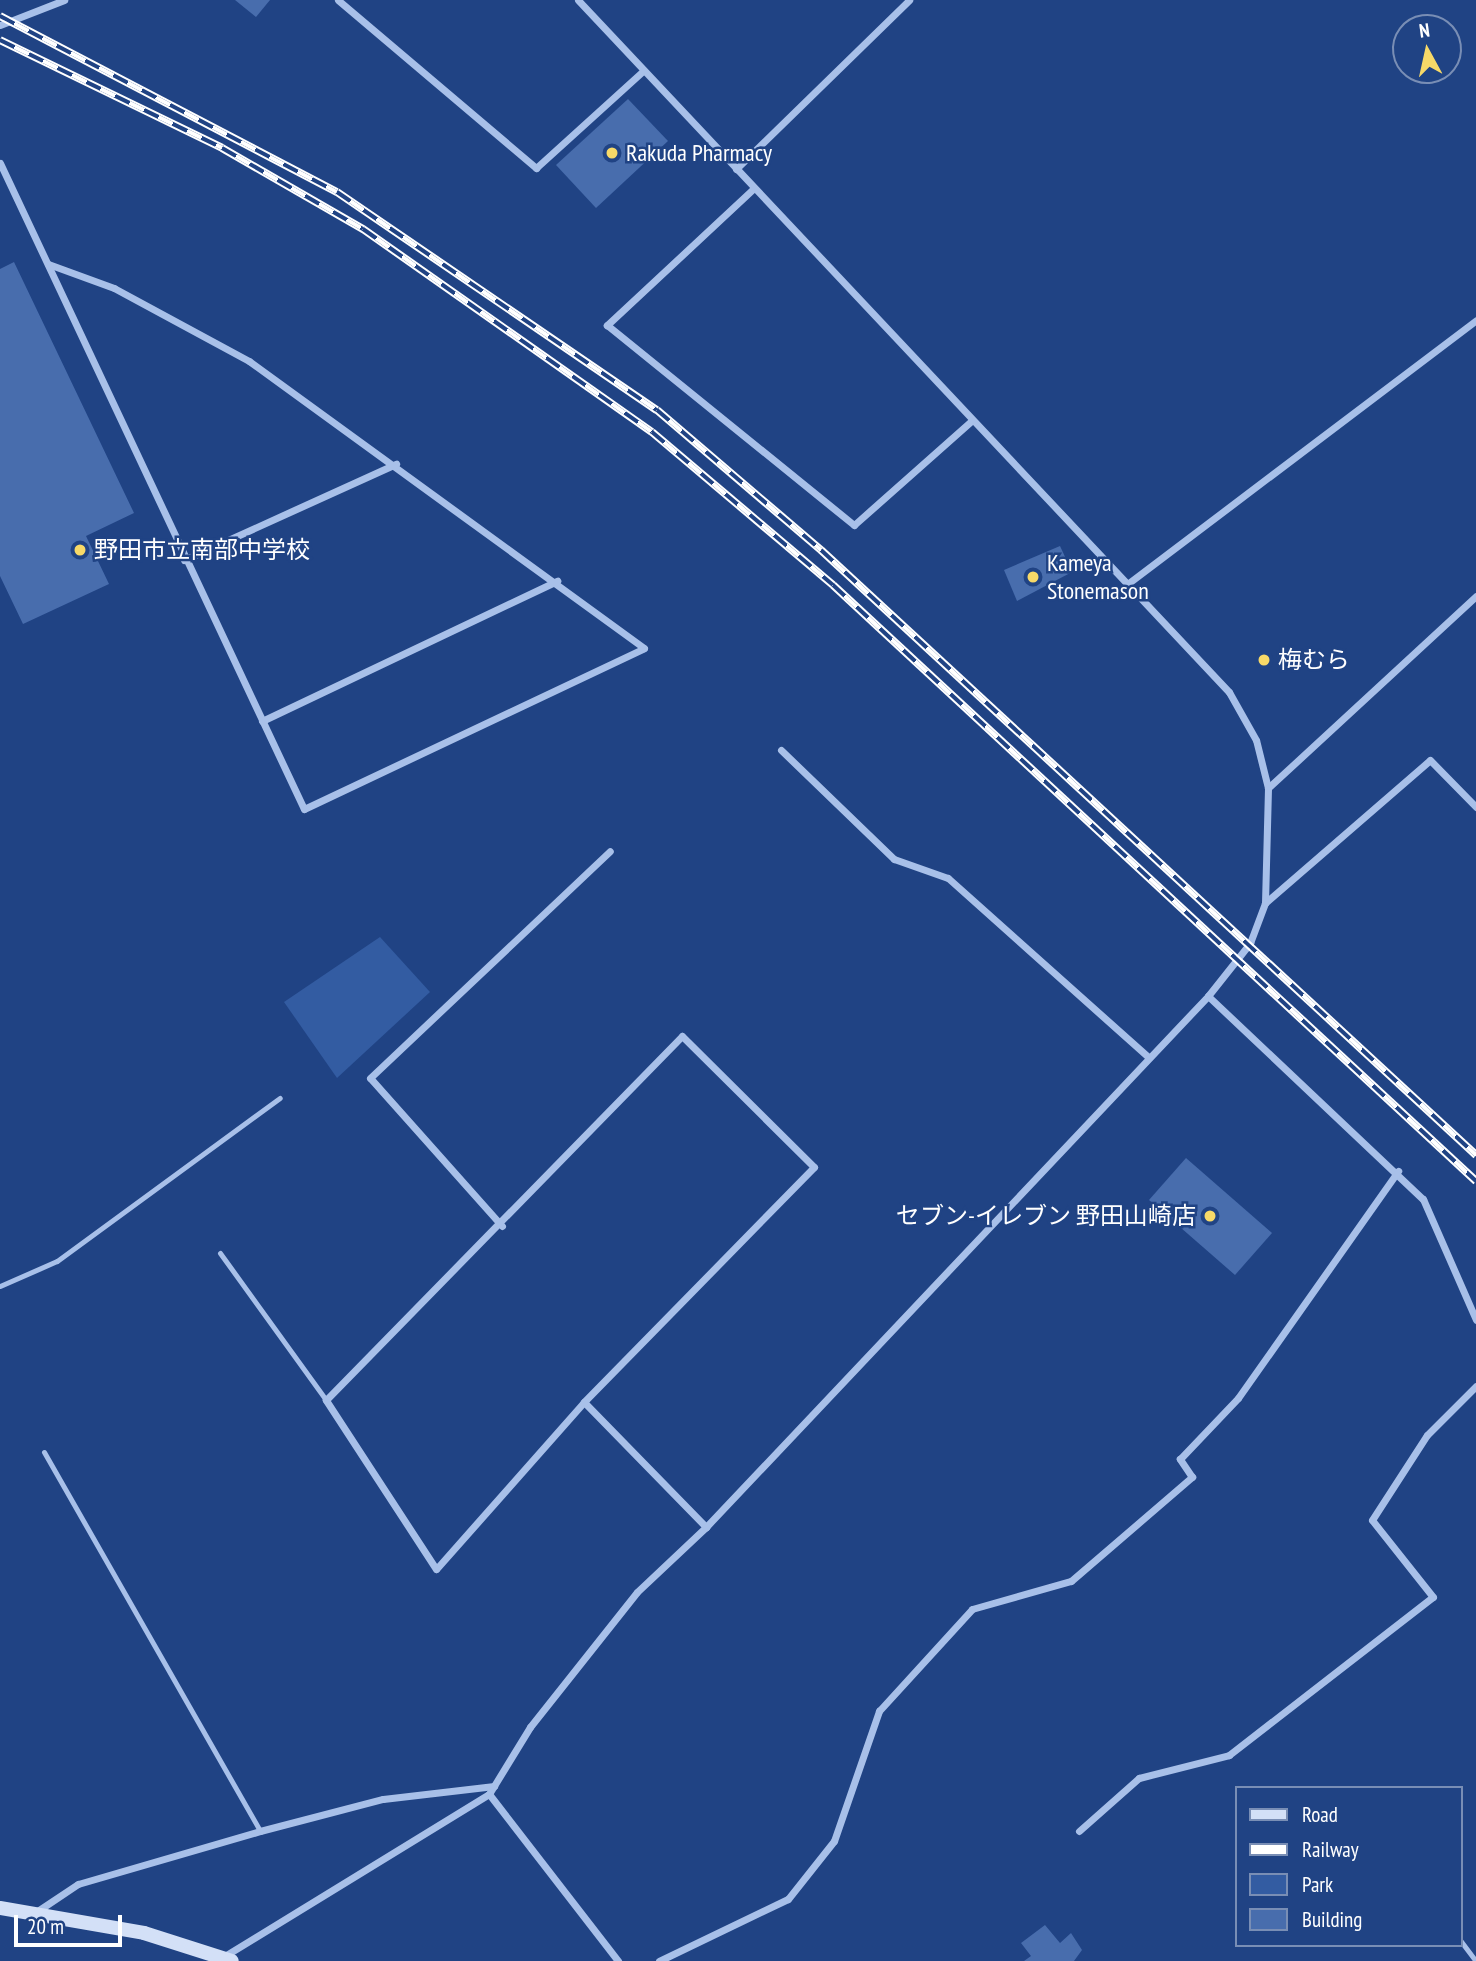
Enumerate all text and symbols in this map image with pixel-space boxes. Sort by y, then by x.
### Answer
north arrow [1392,14,1462,84]
text: N [1418,18,1431,43]
place label: Rakuda Pharmacy [626,139,772,167]
marker: Rakuda Pharmacy [604,145,620,161]
place label: 野田市立南部中学校 [94,536,310,564]
marker: 野田市立南部中学校 [72,542,88,558]
place label: Kameya Stonemason [1047,549,1149,605]
marker: Kameya Stonemason [1025,569,1041,585]
place label: 梅むら [1278,646,1350,674]
marker: 梅むら [1256,652,1272,668]
place label: セブン-イレブン 野田山崎店 [896,1202,1196,1230]
marker: セブン-イレブン 野田山崎店 [1202,1208,1218,1224]
legend [1234,1786,1462,1947]
text: Road [1302,1801,1338,1828]
text: Railway [1302,1836,1359,1863]
text: Park [1302,1871,1333,1898]
scale bar [18,1902,126,1946]
text: Building [1302,1906,1362,1933]
text: 20 m [27,1913,64,1940]

